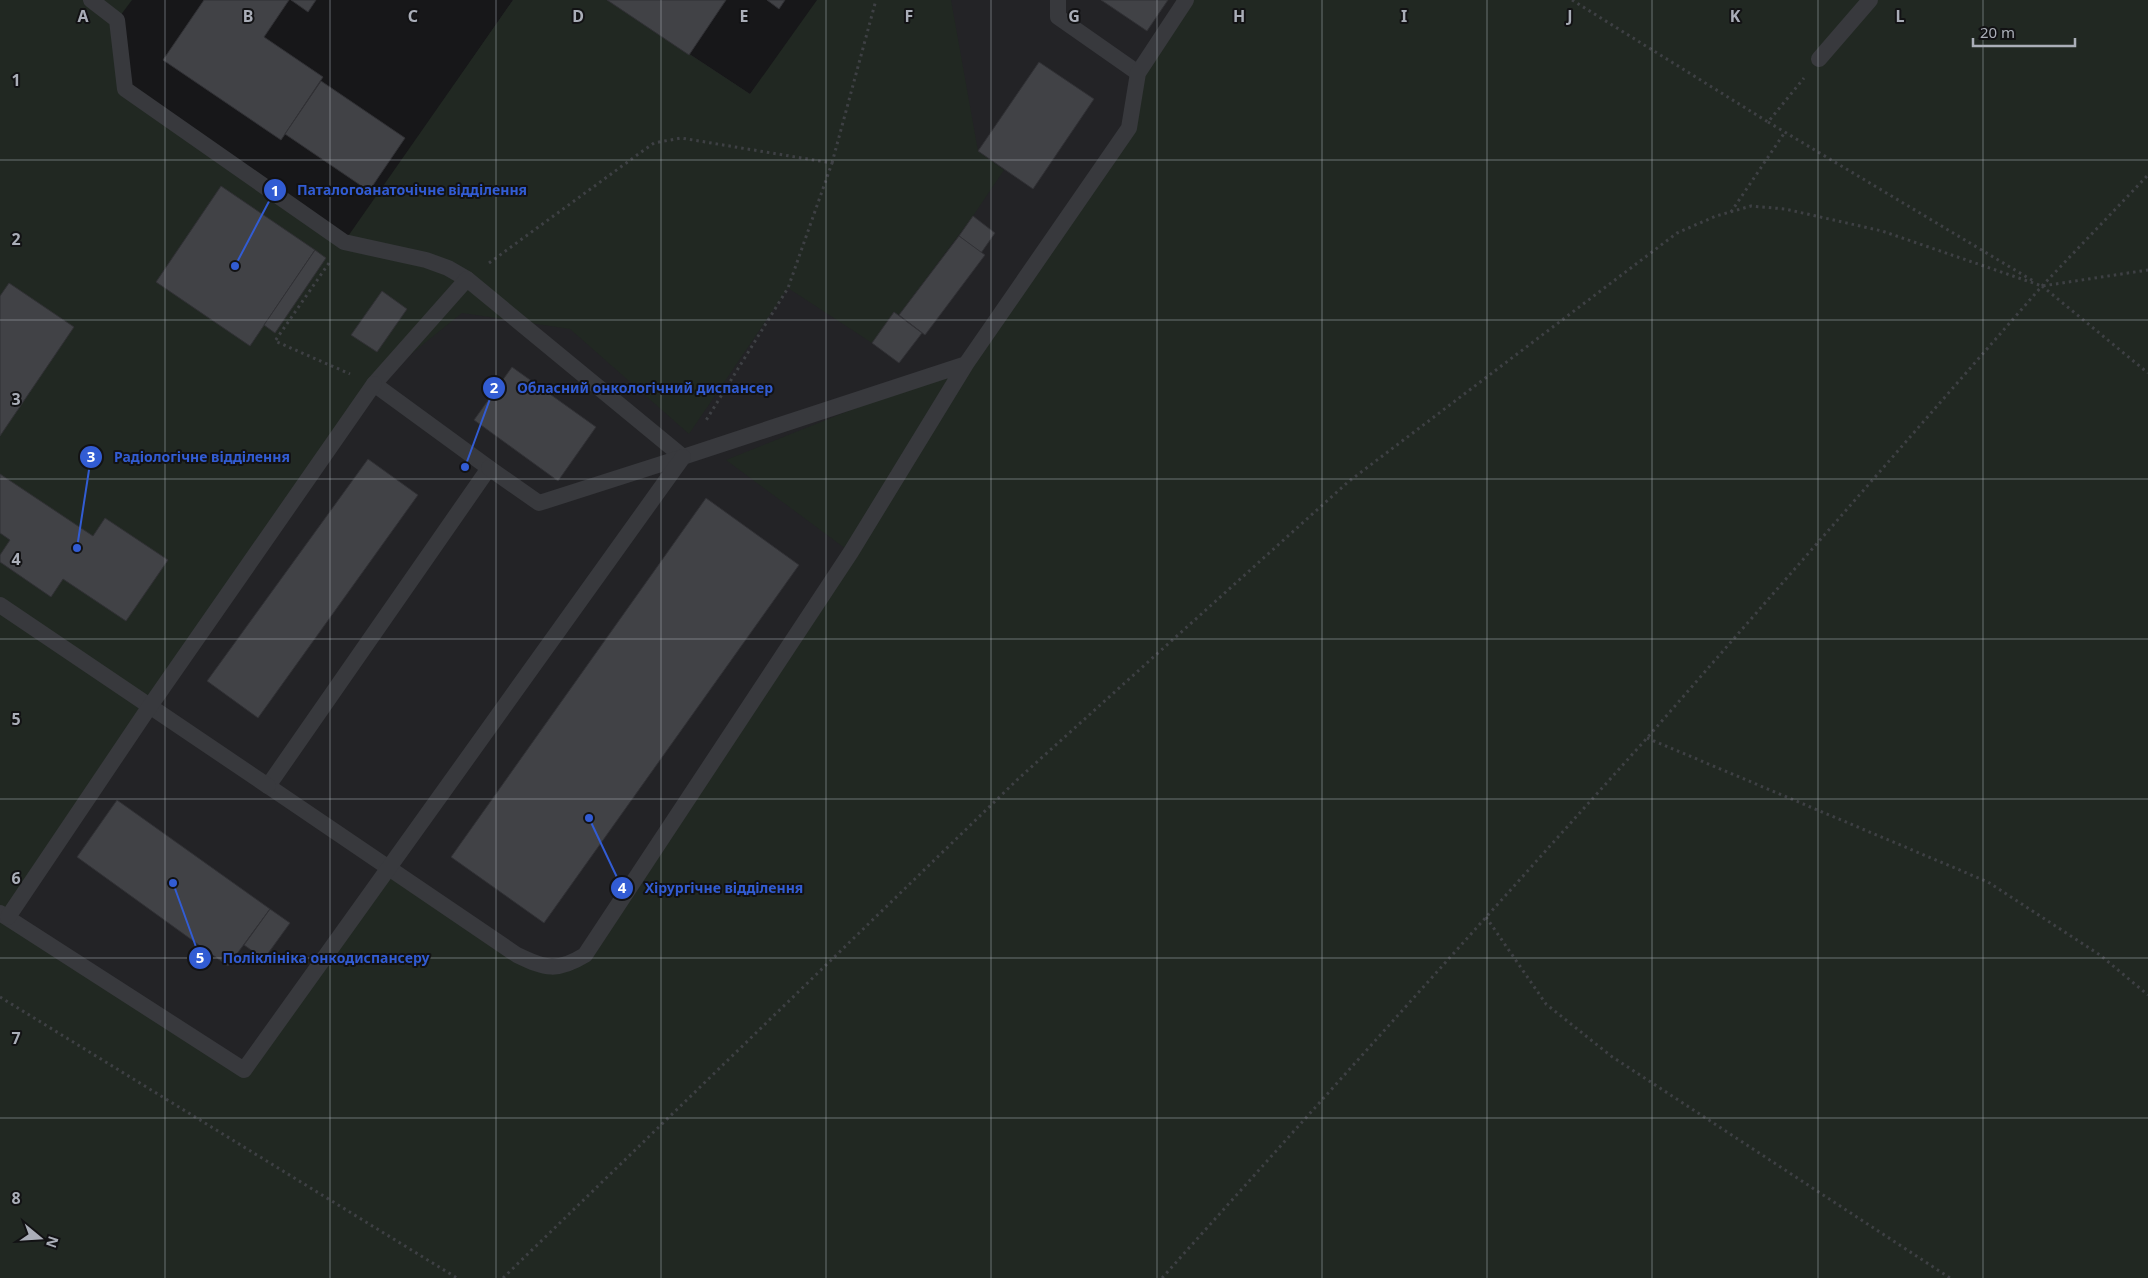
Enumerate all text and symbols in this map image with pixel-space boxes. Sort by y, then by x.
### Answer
text: A [77,5,89,27]
text: B [243,5,253,27]
text: C [408,5,418,27]
text: D [572,5,584,27]
text: E [740,5,749,27]
text: F [905,5,913,27]
text: G [1068,5,1080,27]
text: H [1233,5,1245,27]
text: I [1401,5,1407,27]
text: J [1565,5,1573,27]
text: K [1730,5,1741,27]
text: L [1896,5,1905,27]
scale bar [1973,15,2076,47]
text: 20 m [1980,22,2015,42]
text: 1 [11,69,21,91]
callout: Паталогоанаточічне відділення [262,176,537,205]
text: 1 [271,180,279,200]
text: Паталогоанаточічне відділення [297,180,527,199]
text: 2 [11,228,21,250]
callout: Обласний онкологічний диспансер [481,373,783,402]
text: 2 [490,377,499,397]
text: Обласний онкологічний диспансер [517,378,773,397]
text: 3 [11,388,21,410]
callout: Радіологічне відділення [79,442,300,471]
text: 3 [87,446,95,466]
text: Радіологічне відділення [114,447,290,466]
text: 4 [11,548,21,570]
text: 5 [11,708,21,730]
text: 6 [11,867,21,889]
callout: Хірургічне відділення [609,873,813,902]
text: 4 [618,877,627,897]
text: Хірургічне відділення [645,878,803,897]
callout: Поліклініка онкодиспансеру [188,943,439,972]
text: 5 [196,947,204,967]
text: Поліклініка онкодиспансеру [223,948,429,967]
text: 7 [11,1027,21,1049]
text: 8 [11,1187,21,1209]
north arrow [15,1213,65,1263]
text: N [42,1234,64,1251]

